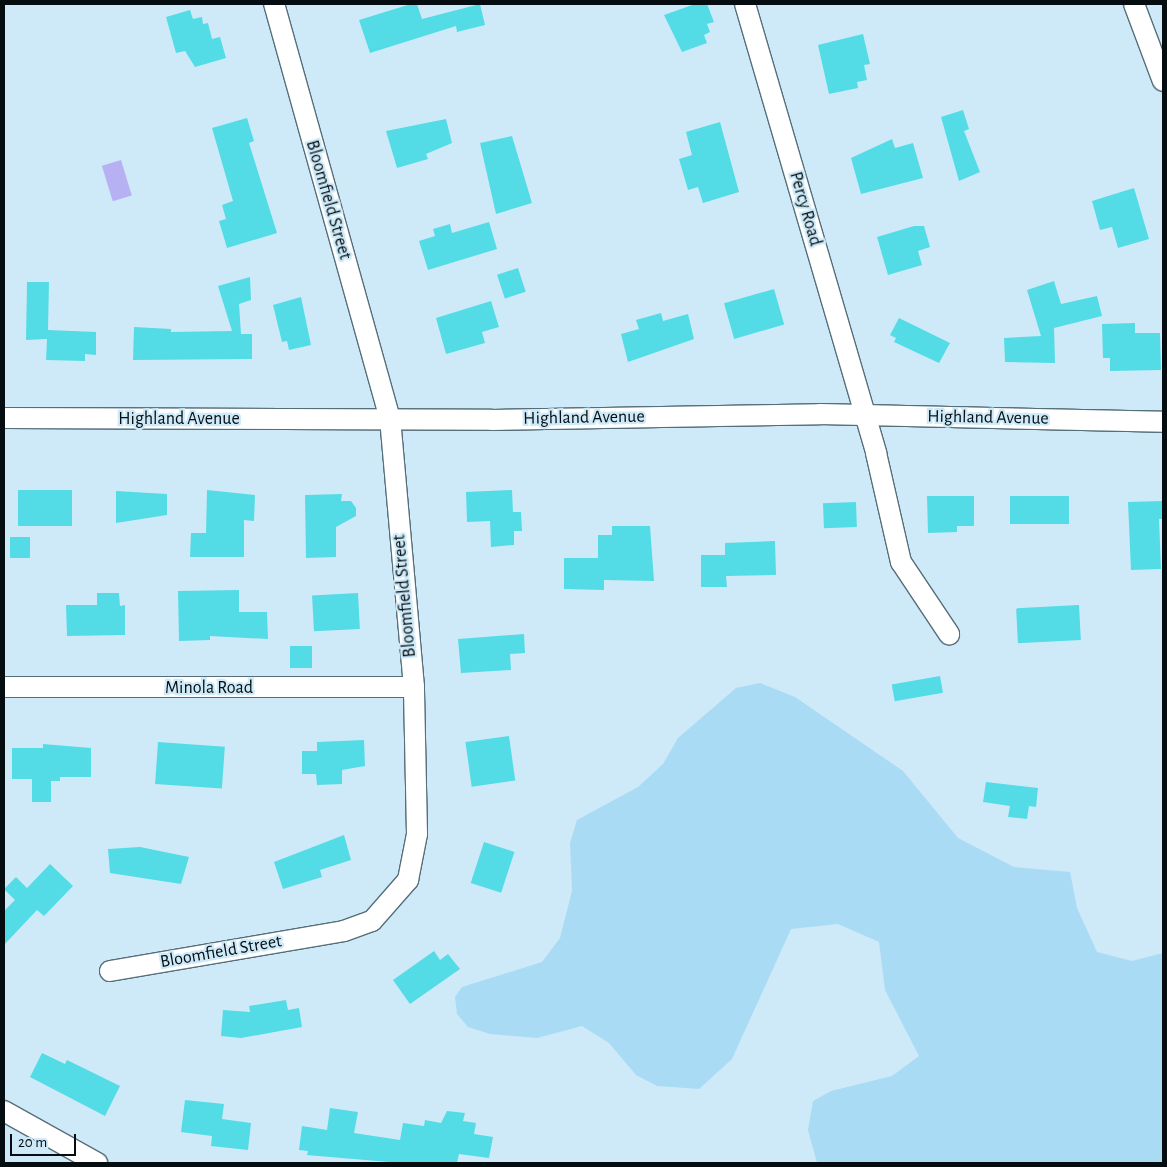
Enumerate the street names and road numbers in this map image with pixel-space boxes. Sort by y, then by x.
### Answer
street label: Bloomfield Street [301,138,355,262]
street label: Percy Road [784,169,826,249]
street label: Highland Avenue [523,406,645,430]
street label: Highland Avenue [927,406,1049,430]
street label: Highland Avenue [118,408,240,430]
street label: Bloomfield Street [389,534,421,658]
street label: Minola Road [165,677,253,699]
street label: Bloomfield Street [158,931,284,973]

